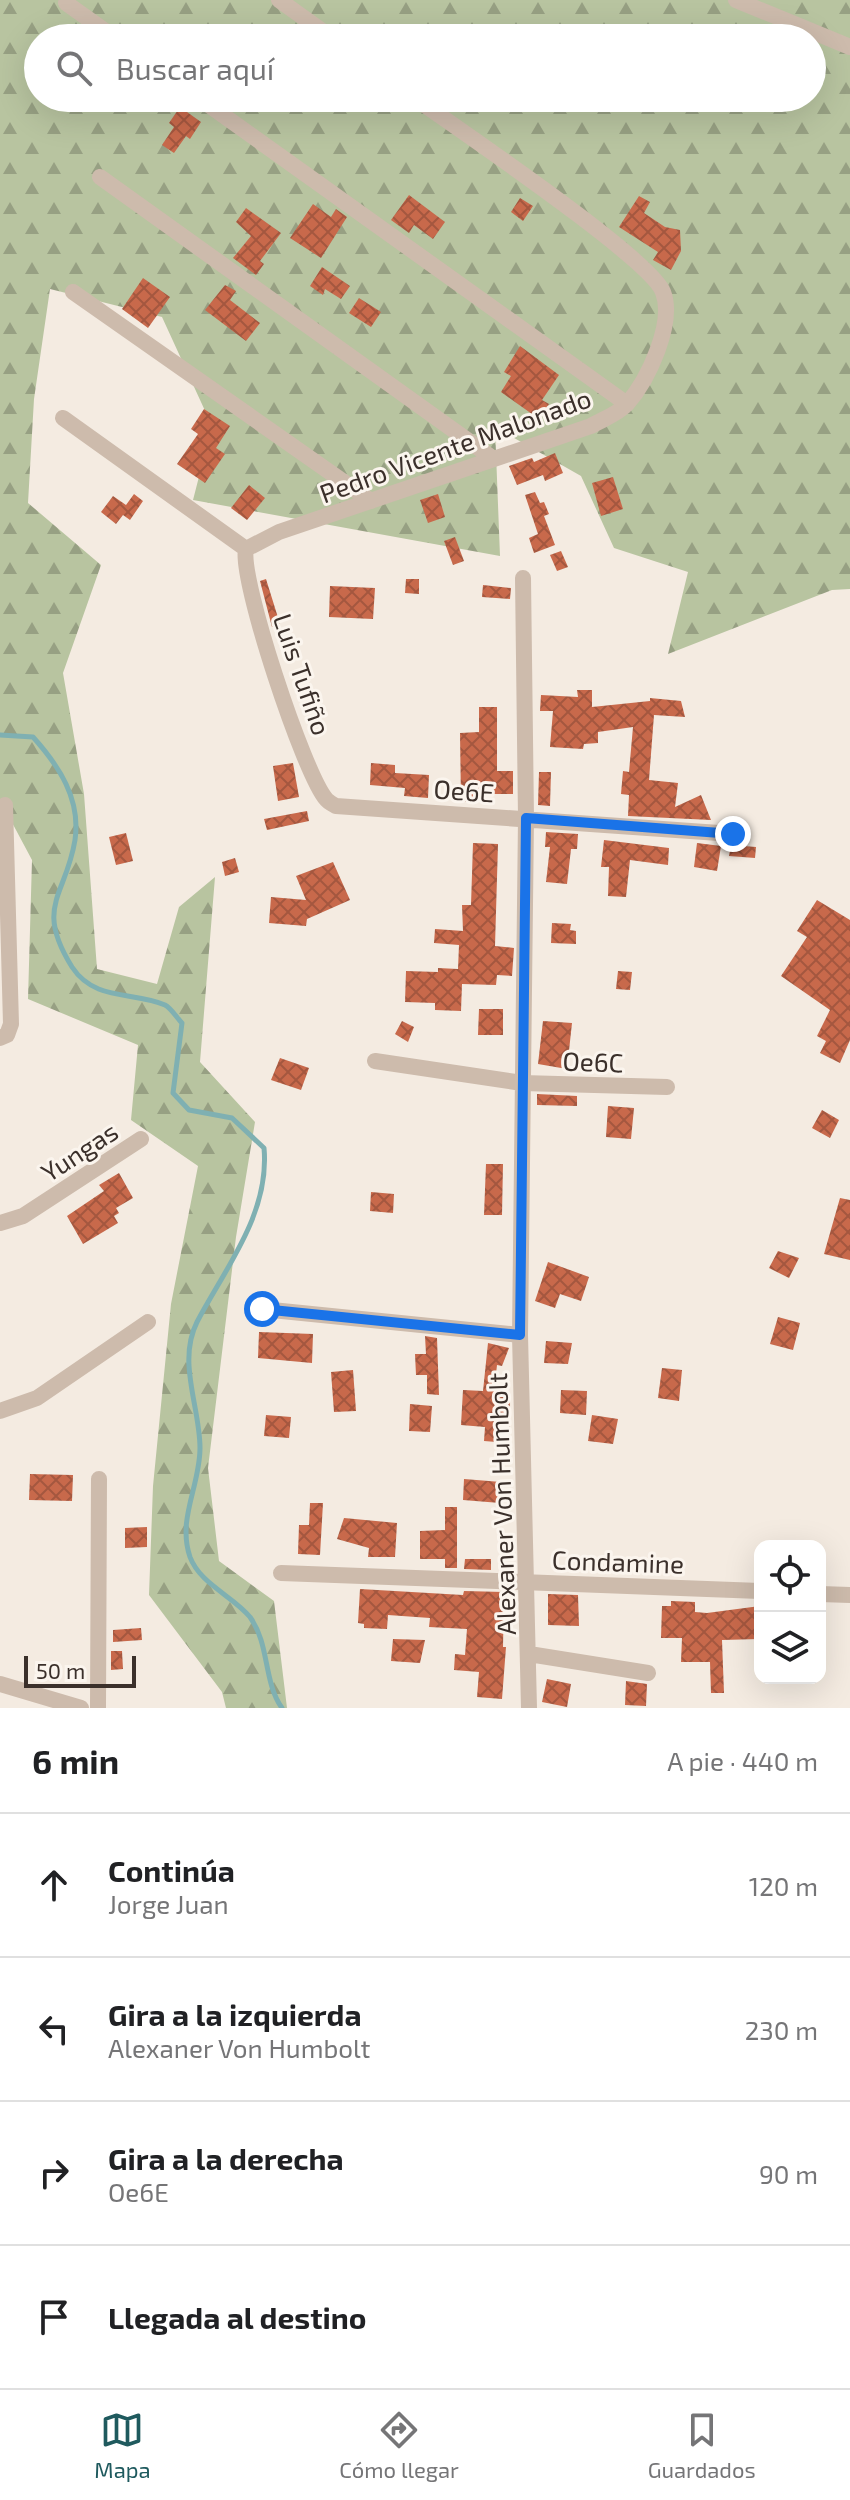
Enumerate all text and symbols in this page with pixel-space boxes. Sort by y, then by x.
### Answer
search box [24,24,826,112]
icon: search [52,46,96,90]
text: Buscar aquí [116,50,274,86]
street label: Pedro Vicente Malonado [315,381,595,509]
street label: Luis Tufiño [268,609,338,739]
street label: Oe6E [433,772,495,808]
route end [715,816,751,852]
street label: Oe6C [562,1044,624,1078]
street label: Yungas [35,1115,123,1187]
route start [244,1291,280,1327]
street label: Alexaner Von Humbolt [481,1372,521,1636]
map controls [754,1540,826,1684]
button: locate [754,1540,826,1612]
street label: Condamine [551,1543,685,1579]
button: layers [754,1612,826,1684]
scale bar [24,1652,136,1688]
text: 50 m [36,1657,85,1683]
text: 6 min [32,1740,119,1781]
text: A pie · 440 m [667,1745,818,1776]
text: Continúa [108,1852,235,1888]
icon: ahead [32,1863,76,1907]
text: 120 m [749,1870,818,1901]
text: Jorge Juan [108,1888,229,1919]
text: Gira a la izquierda [108,1996,362,2032]
icon: left [32,2007,76,2051]
text: 230 m [745,2014,818,2045]
text: Alexaner Von Humbolt [108,2032,371,2063]
text: Gira a la derecha [108,2140,344,2176]
icon: right [32,2151,76,2195]
text: 90 m [759,2158,818,2189]
text: Oe6E [108,2176,169,2207]
icon: arrive [32,2295,76,2339]
text: Llegada al destino [108,2299,367,2335]
tab: Mapa [94,2408,151,2482]
tab: Cómo llegar [339,2408,459,2482]
tab: Guardados [648,2408,756,2482]

